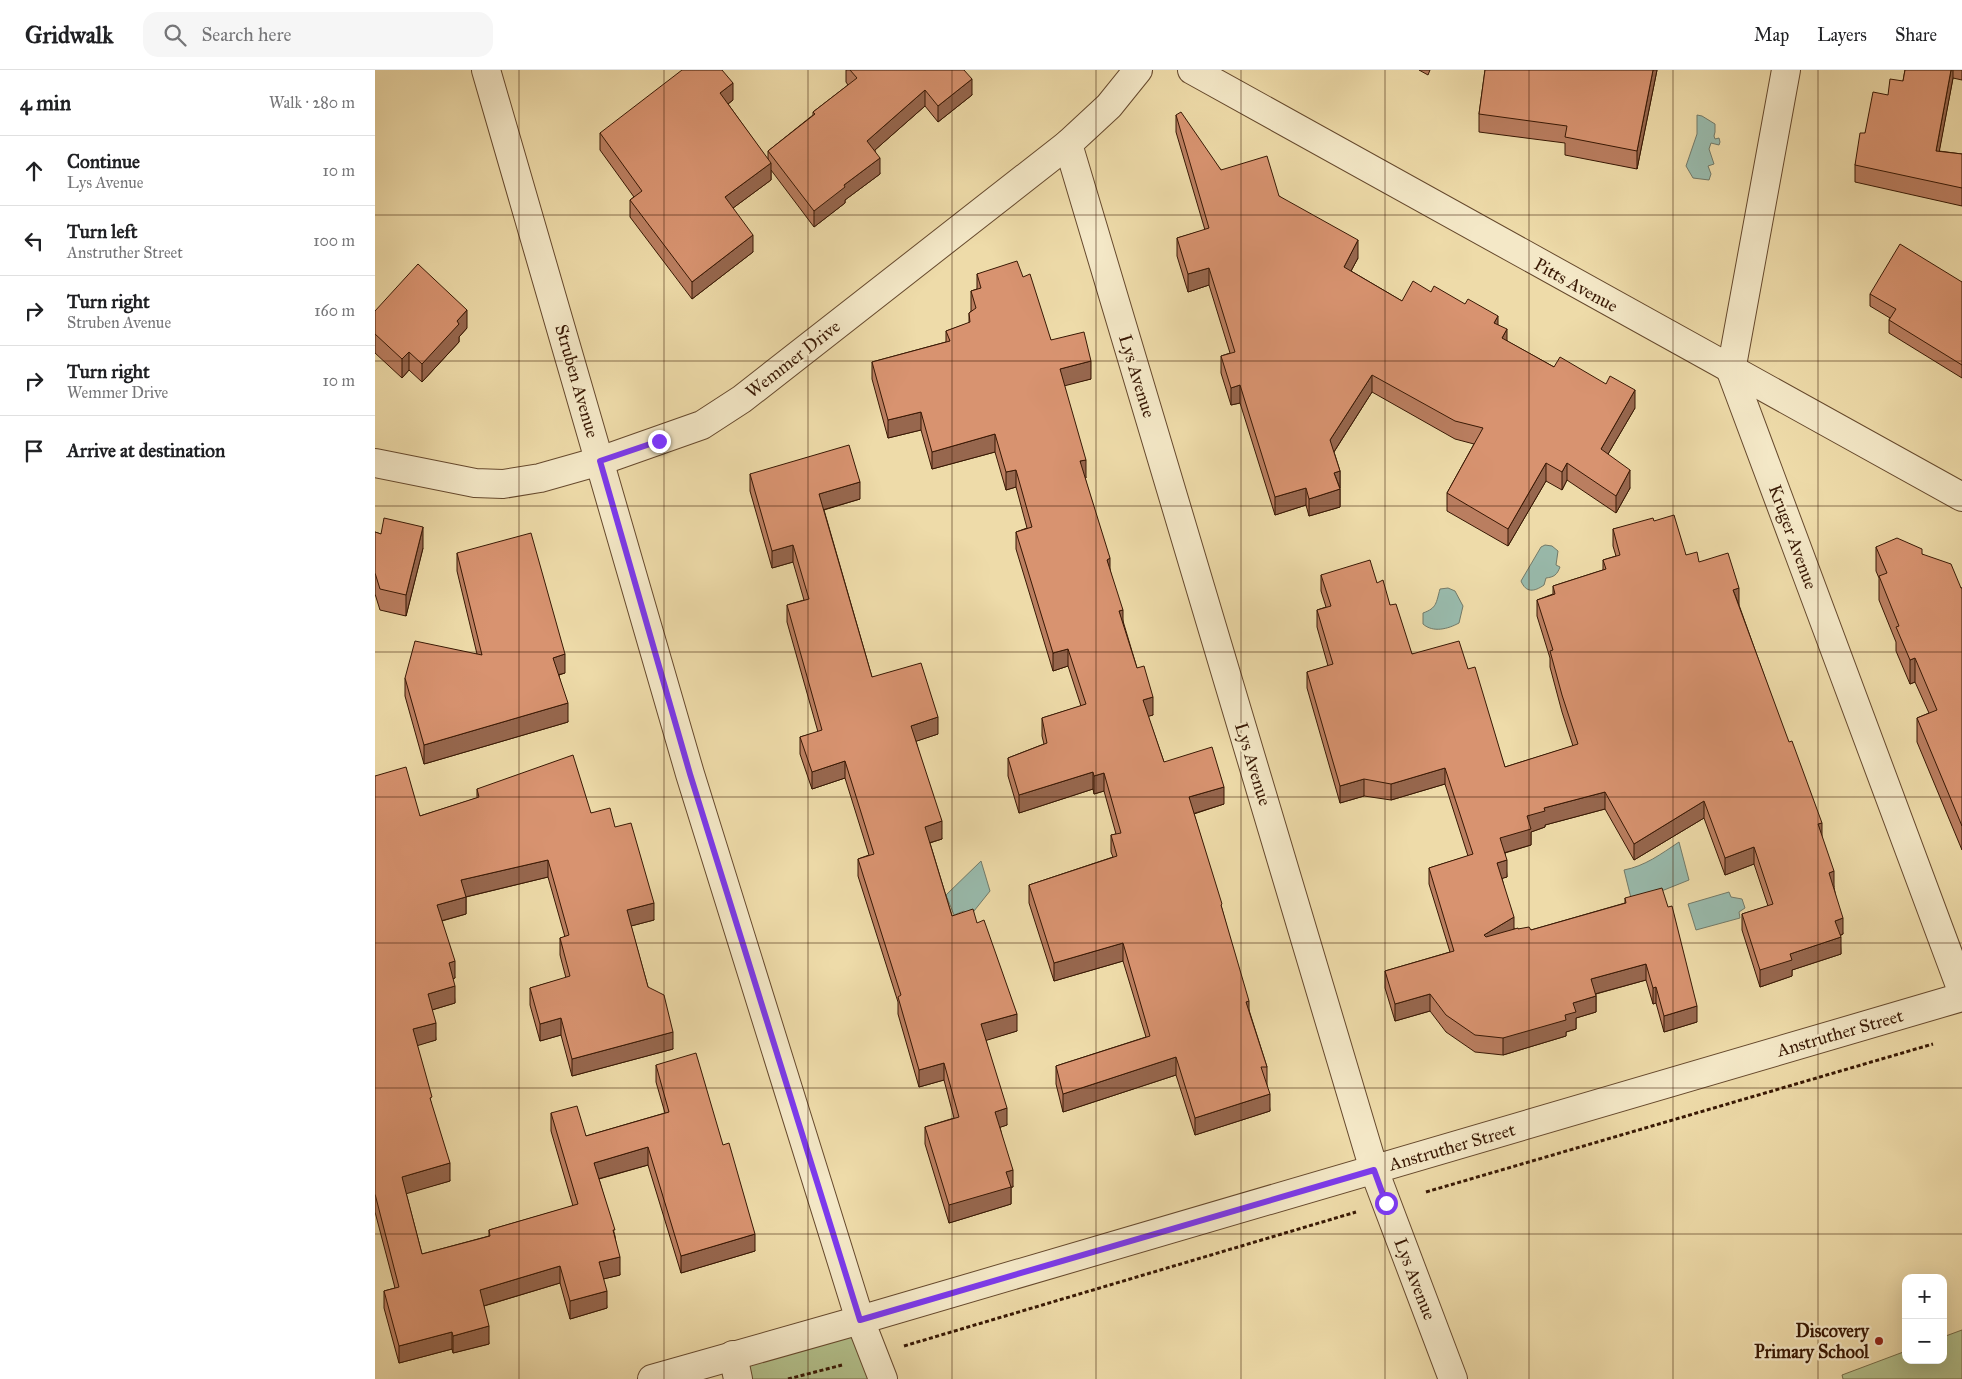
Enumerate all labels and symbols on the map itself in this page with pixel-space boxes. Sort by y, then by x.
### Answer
street label: Pitts Avenue [1530,253,1622,317]
street label: Wemmer Drive [741,315,845,403]
street label: Struben Avenue [550,322,604,440]
street label: Lys Avenue [1114,332,1160,420]
route end [648,430,671,453]
street label: Kruger Avenue [1763,482,1822,593]
street label: Lys Avenue [1230,720,1276,808]
street label: Anstruther Street [1773,1004,1906,1062]
street label: Anstruther Street [1385,1118,1518,1176]
route start [1375,1192,1398,1215]
street label: Lys Avenue [1389,1235,1441,1323]
place label: Discovery Primary School [1754,1320,1871,1364]
marker: Discovery Primary School [1873,1335,1885,1347]

